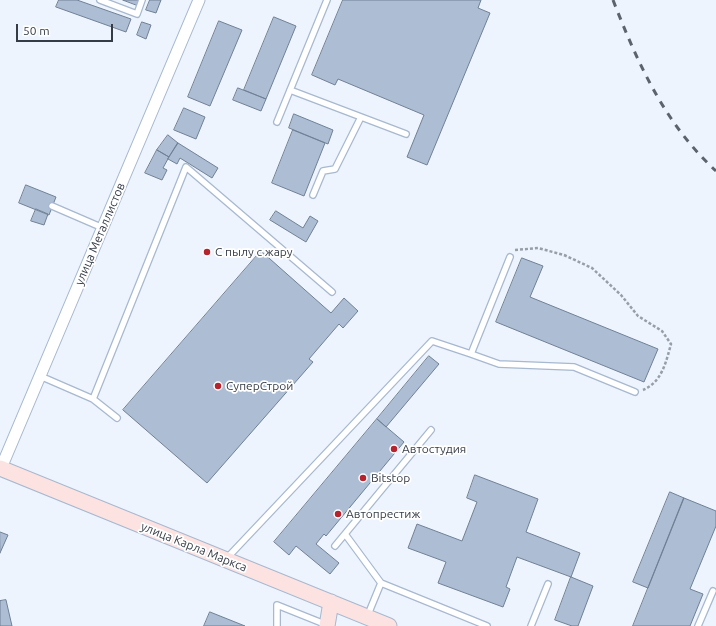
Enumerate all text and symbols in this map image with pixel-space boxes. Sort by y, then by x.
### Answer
scale bar [18,16,115,42]
text: 50 m [23,24,50,37]
street label: улица Металлистов [72,181,128,287]
place label: С пылу с жару [215,245,293,259]
marker: С пылу с жару [202,247,212,257]
place label: СуперСтрой [226,379,293,393]
marker: СуперСтрой [213,381,223,391]
place label: Автостудия [402,442,466,456]
marker: Автостудия [389,444,399,454]
place label: Bitstop [371,471,410,485]
marker: Bitstop [358,473,368,483]
place label: Автопрестиж [346,507,420,521]
marker: Автопрестиж [333,509,343,519]
street label: улица Карла Маркса [139,519,249,575]

